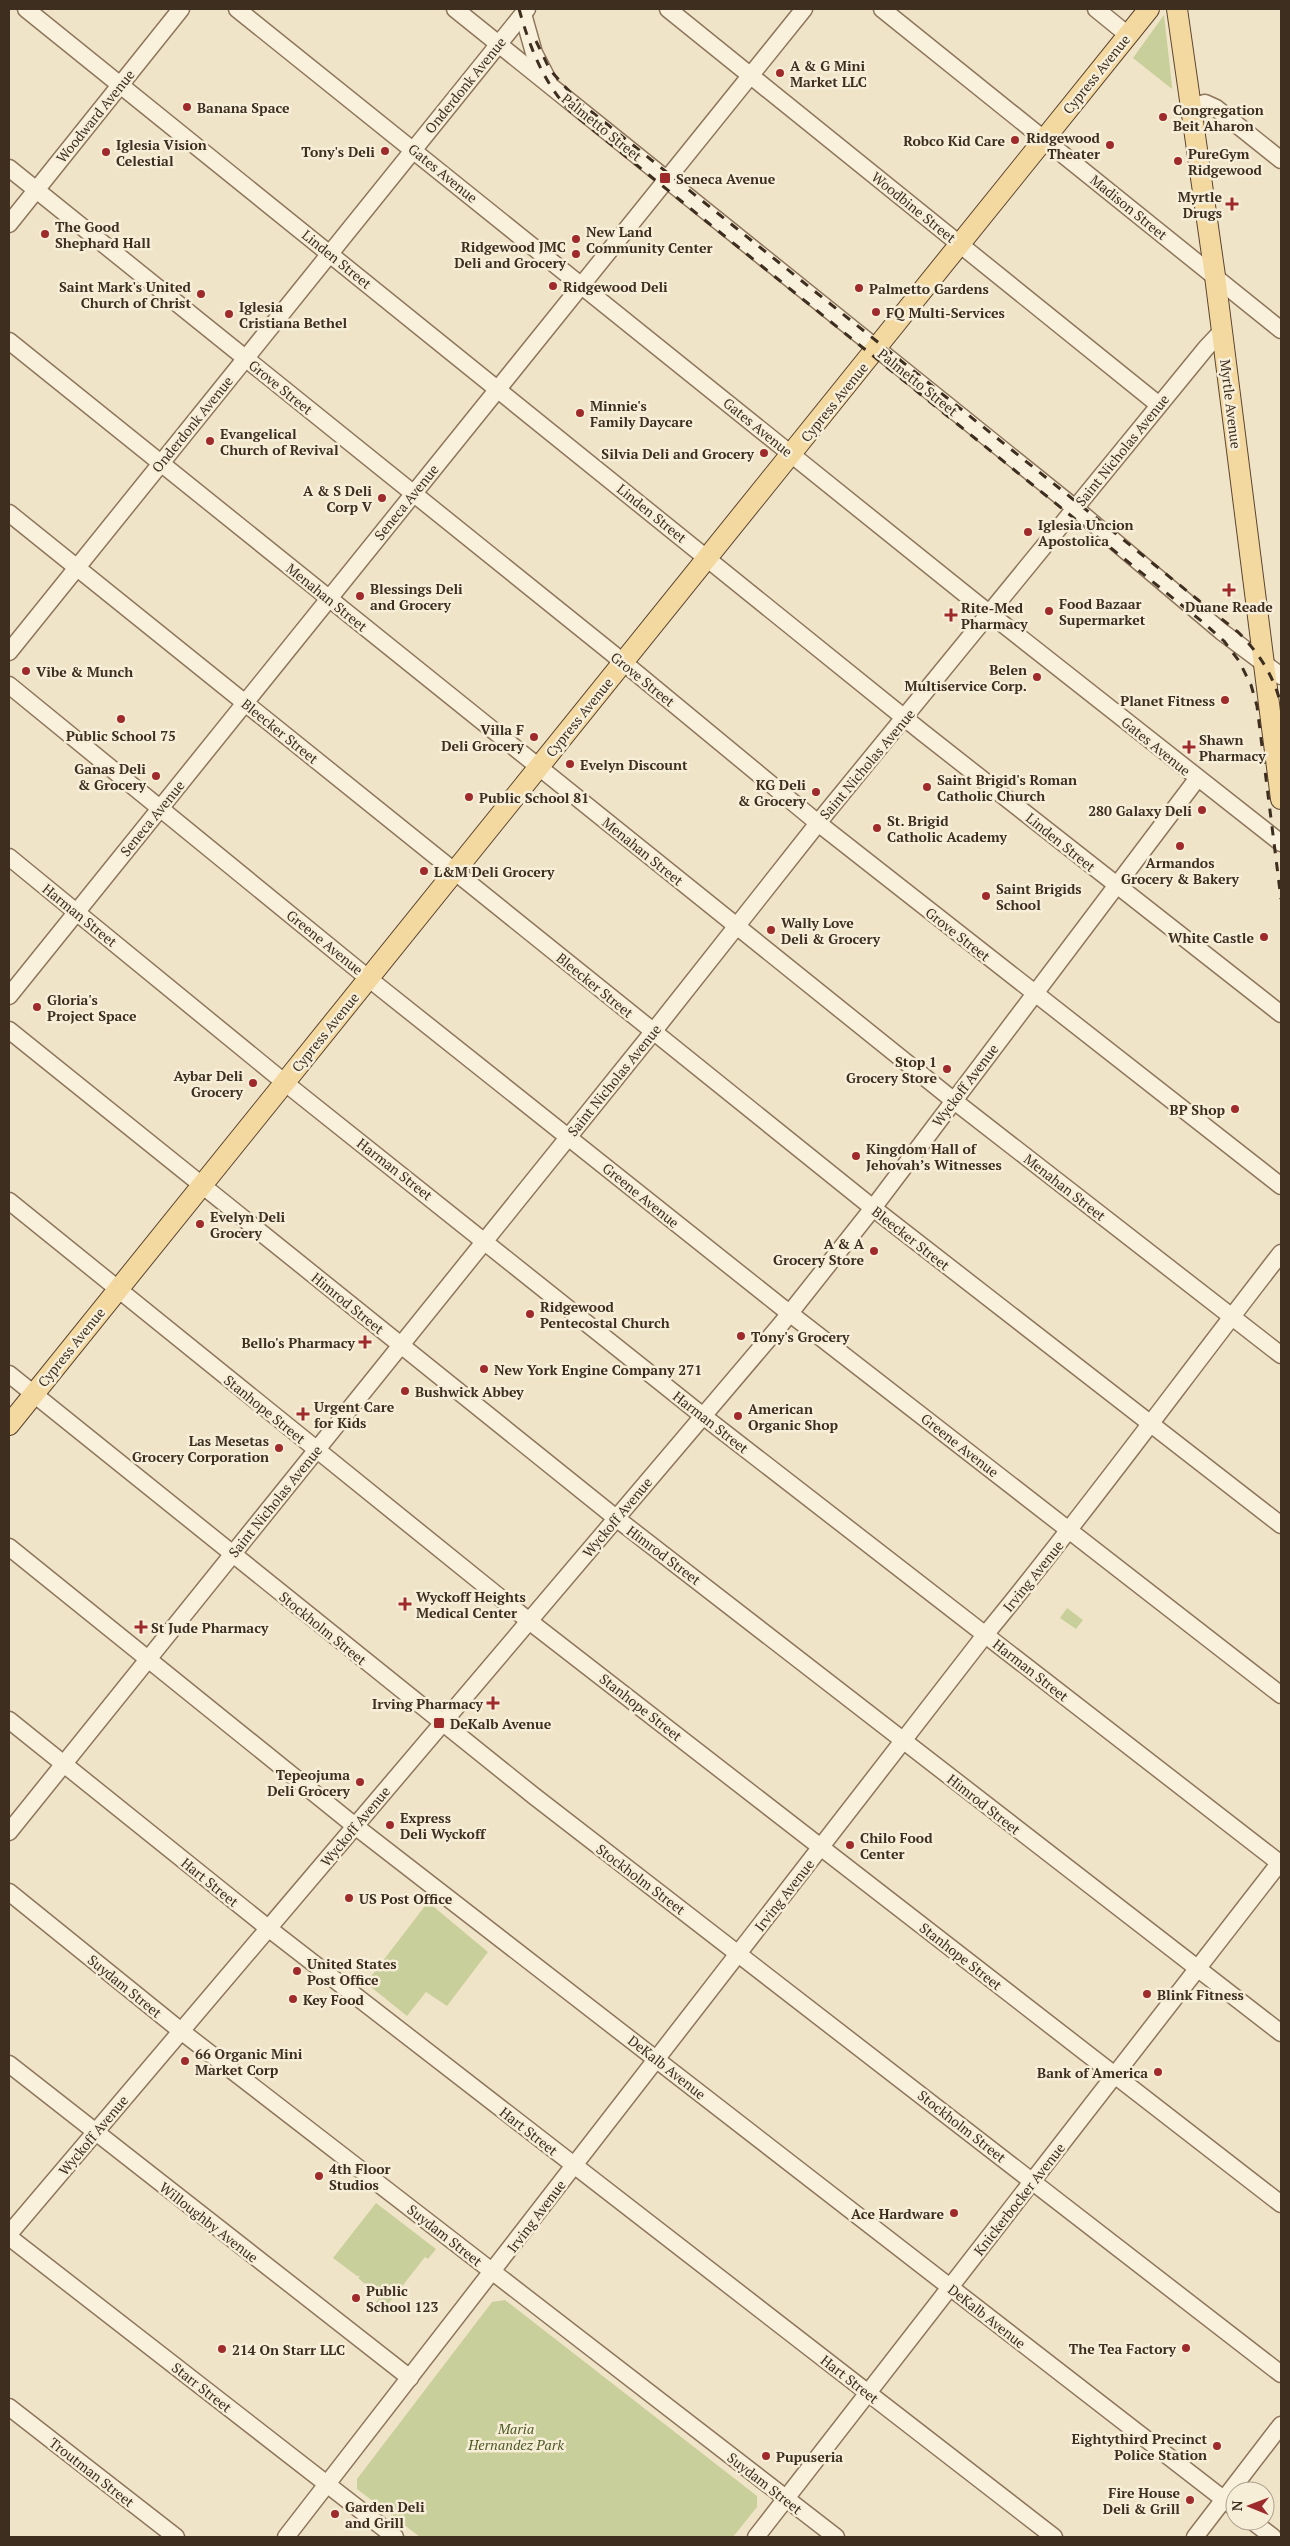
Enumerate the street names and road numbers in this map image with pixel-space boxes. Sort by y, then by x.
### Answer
street label: Cypress Avenue [1058,30,1134,118]
street label: Onderdonk Avenue [420,33,510,137]
street label: Woodward Avenue [51,65,139,167]
street label: Palmetto Street [558,89,647,166]
street label: Gates Avenue [404,139,482,207]
street label: Woodbine Street [868,167,961,247]
street label: Madison Street [1086,170,1172,244]
street label: Linden Street [298,225,376,293]
street label: Palmetto Street [874,344,963,421]
street label: Grove Street [245,355,318,419]
street label: Cypress Avenue [796,358,872,446]
street label: Myrtle Avenue [1216,358,1246,450]
street label: Onderdonk Avenue [147,372,237,476]
street label: Saint Nicholas Avenue [1071,390,1173,510]
street label: Gates Avenue [719,393,797,461]
street label: Seneca Avenue [370,460,442,544]
street label: Linden Street [613,479,691,547]
street label: Menahan Street [283,558,372,636]
street label: Grove Street [607,647,680,711]
street label: Cypress Avenue [541,673,617,761]
street label: Bleecker Street [238,694,323,768]
street label: Saint Nicholas Avenue [815,705,919,823]
street label: Gates Avenue [1117,712,1195,780]
street label: Seneca Avenue [116,776,188,860]
street label: Linden Street [1022,808,1100,876]
street label: Menahan Street [599,812,688,890]
street label: Harman Street [39,879,122,951]
street label: Grove Street [922,903,995,966]
street label: Greene Avenue [283,905,367,979]
street label: Bleecker Street [553,948,638,1022]
street label: Cypress Avenue [287,988,363,1076]
street label: Saint Nicholas Avenue [563,1020,665,1140]
street label: Wyckoff Avenue [928,1040,1002,1130]
street label: Harman Street [353,1134,437,1205]
street label: Menahan Street [1020,1149,1110,1225]
street label: Greene Avenue [599,1158,683,1232]
street label: Bleecker Street [868,1202,954,1275]
street label: Himrod Street [308,1268,389,1339]
street label: Cypress Avenue [33,1303,109,1391]
street label: Stanhope Street [220,1370,310,1448]
street label: Harman Street [669,1387,753,1458]
street label: Greene Avenue [917,1409,1003,1481]
street label: Saint Nicholas Avenue [224,1441,326,1561]
street label: Wyckoff Avenue [578,1473,656,1561]
street label: Himrod Street [623,1521,706,1590]
street label: Irving Avenue [998,1536,1068,1616]
street label: Stockholm Street [275,1587,371,1670]
street label: Harman Street [989,1635,1073,1706]
street label: Stanhope Street [596,1669,687,1746]
street label: Himrod Street [943,1769,1025,1839]
street label: Wyckoff Avenue [316,1782,394,1870]
street label: Stockholm Street [592,1839,690,1919]
street label: Hart Street [177,1853,243,1911]
street label: Irving Avenue [750,1855,818,1935]
street label: Stanhope Street [916,1918,1007,1995]
street label: Suydam Street [84,1950,167,2022]
street label: DeKalb Avenue [624,2031,710,2103]
street label: Stockholm Street [914,2086,1011,2167]
street label: Wyckoff Avenue [54,2091,132,2179]
street label: Hart Street [496,2102,563,2160]
street label: Knickerbocker Avenue [969,2139,1069,2259]
street label: Irving Avenue [502,2176,570,2256]
street label: Willoughby Avenue [156,2177,262,2267]
street label: Suydam Street [404,2200,487,2271]
street label: DeKalb Avenue [944,2280,1030,2352]
street label: Hart Street [817,2350,884,2408]
street label: Starr Street [168,2358,237,2417]
street label: Troutman Street [46,2433,139,2512]
street label: Suydam Street [724,2448,807,2519]

